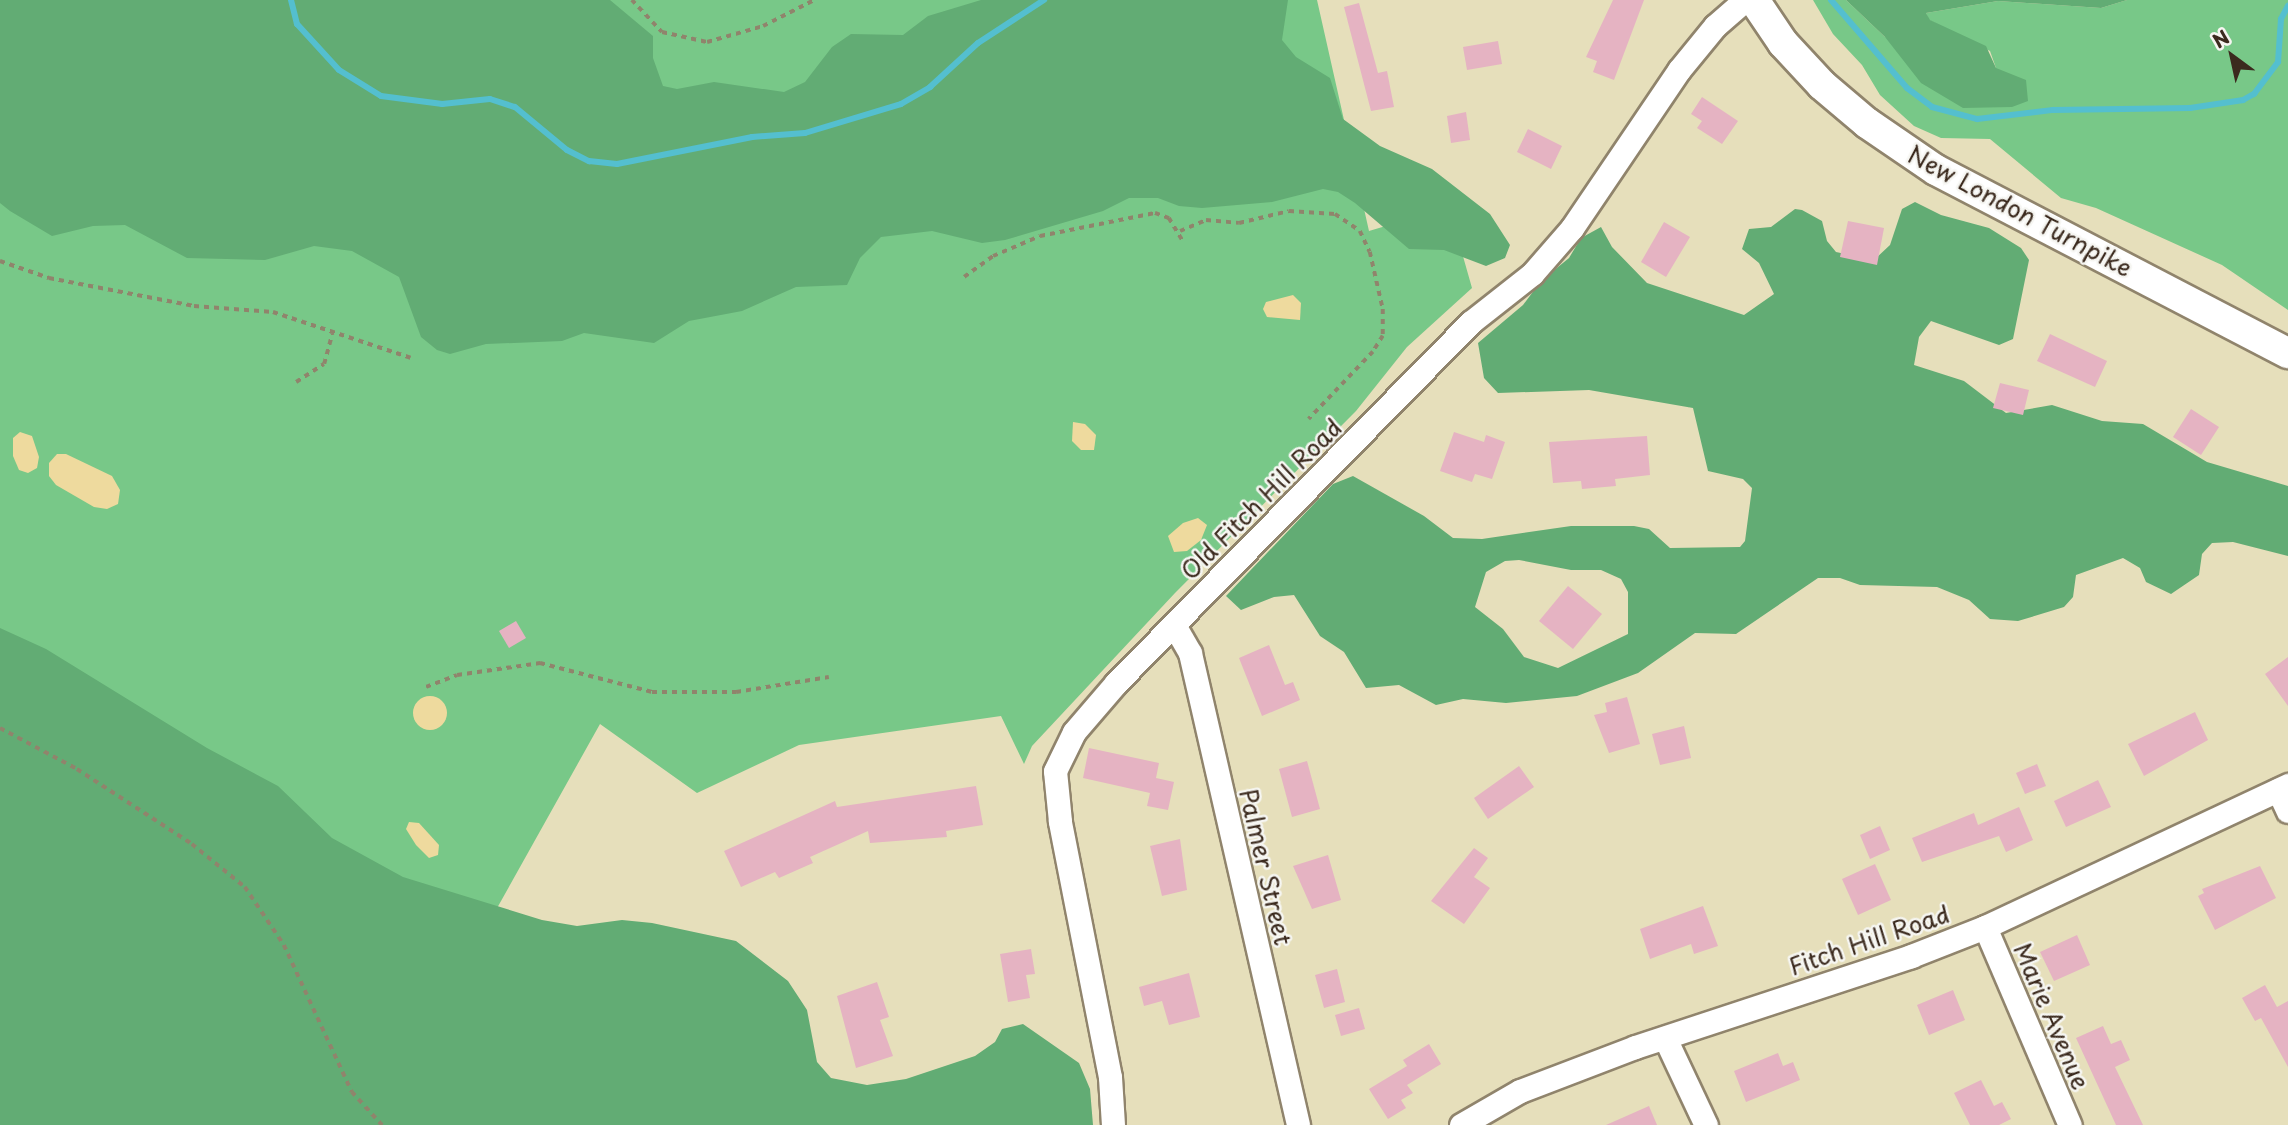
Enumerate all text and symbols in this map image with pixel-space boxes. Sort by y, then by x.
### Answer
north arrow [2197,21,2267,91]
text: N [2207,23,2235,54]
street label: New London Turnpike [1902,139,2138,283]
street label: Old Fitch Hill Road [1174,412,1348,586]
street label: Palmer Street [1234,786,1298,948]
street label: Fitch Hill Road [1785,899,1953,981]
street label: Marie Avenue [2008,938,2096,1094]

